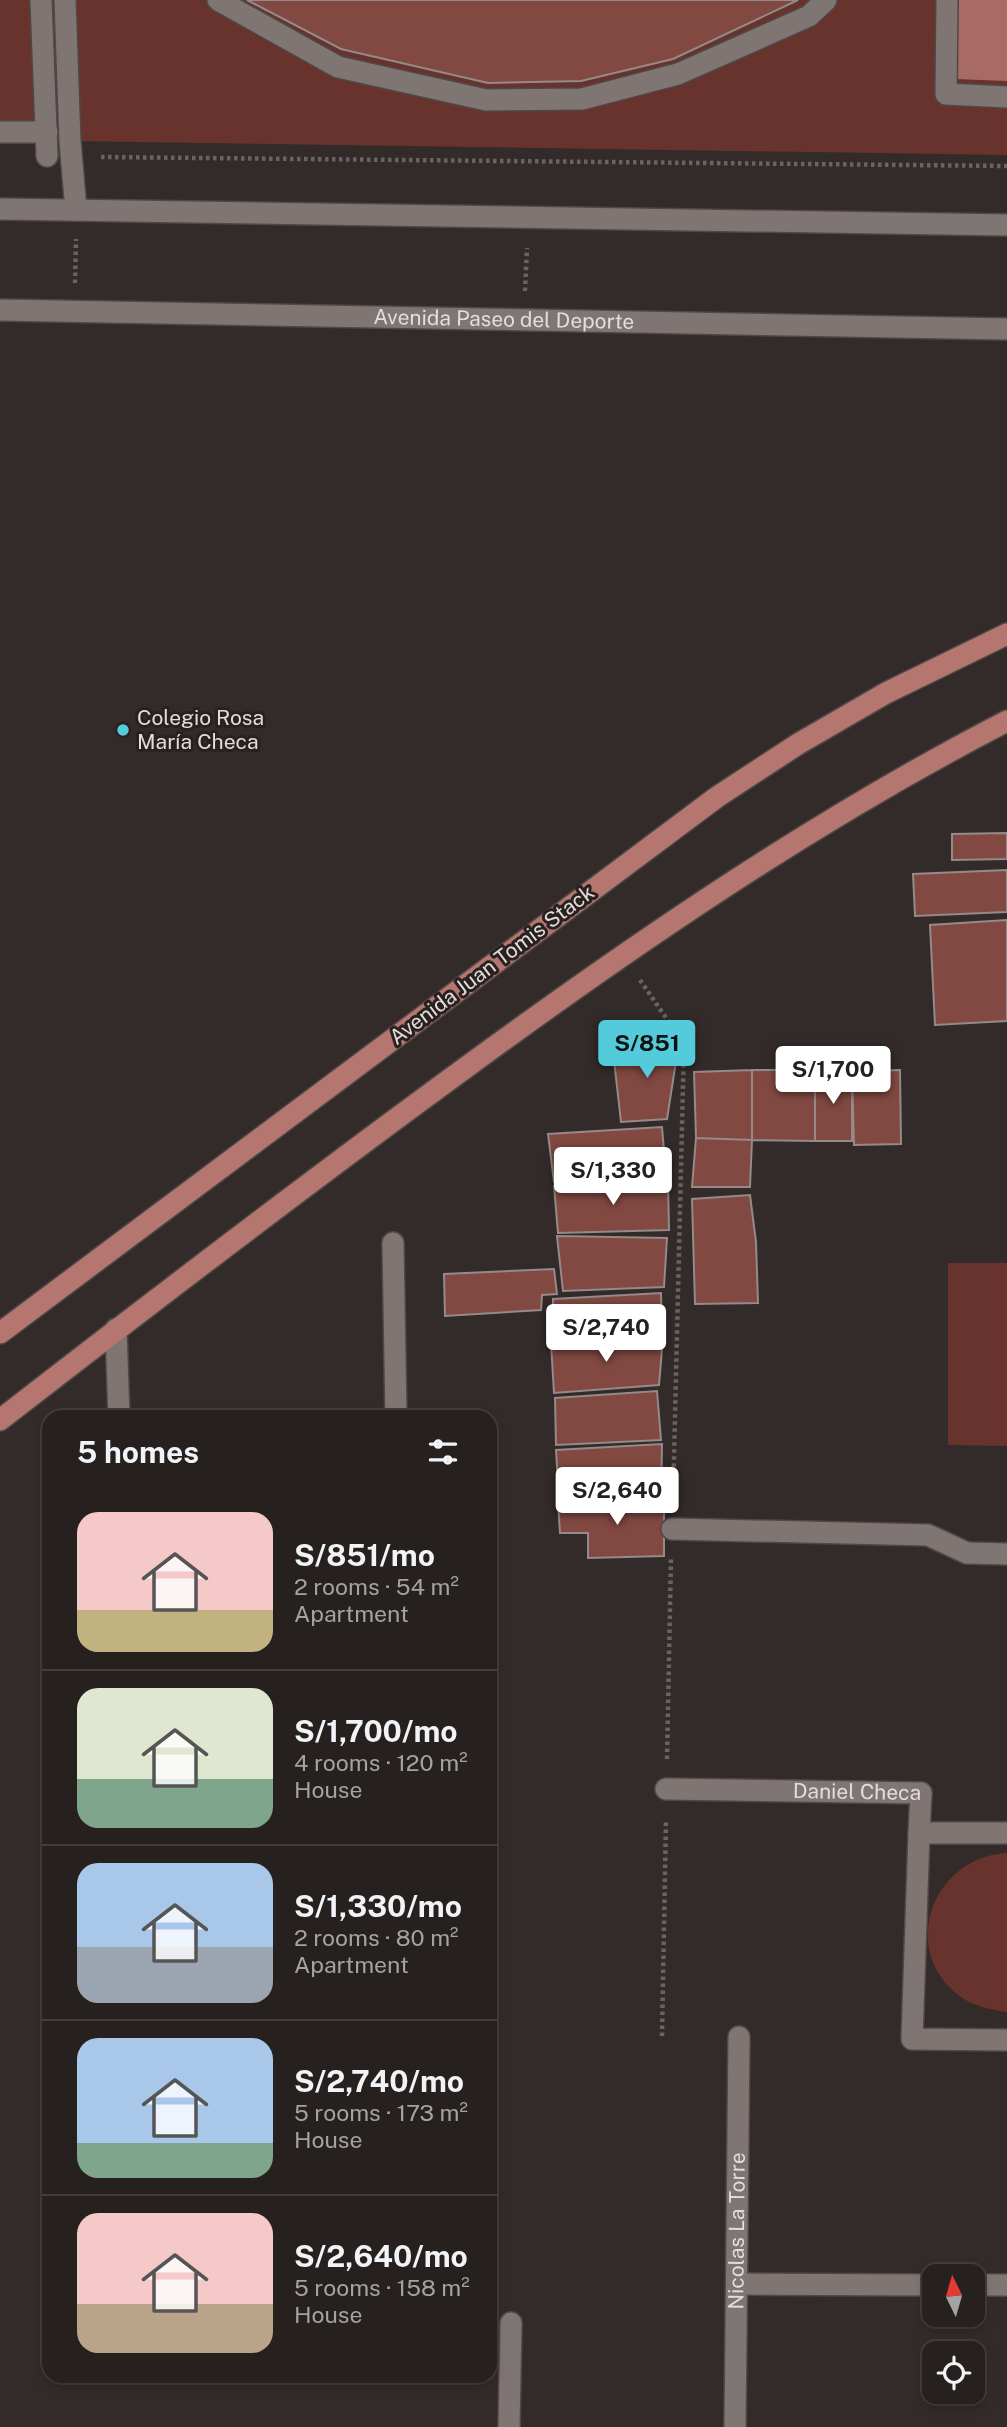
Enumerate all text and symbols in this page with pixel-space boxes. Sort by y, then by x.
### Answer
street label: Avenida Paseo del Deporte [373,304,635,334]
place label: Colegio Rosa María Checa [137,705,264,754]
marker: Colegio Rosa María Checa [115,722,131,738]
street label: Avenida Juan Tomis Stack [384,879,599,1050]
pin: S/851 [598,1020,696,1080]
text: S/851 [614,1029,680,1056]
pin: S/1,700 [768,1046,898,1106]
text: S/1,700 [792,1055,874,1082]
pin: S/1,330 [548,1148,678,1207]
text: S/1,330 [570,1156,656,1183]
pin: S/2,740 [541,1304,671,1364]
text: S/2,740 [562,1313,650,1340]
icon: filters [424,1433,462,1471]
text: 5 homes [77,1434,199,1470]
pin: S/2,640 [552,1468,682,1527]
text: S/2,640 [572,1476,662,1503]
text: S/851/mo [294,1537,435,1573]
icon: home [133,1540,217,1624]
text: 2 rooms · 54 m² [294,1573,459,1600]
text: Apartment [294,1600,409,1627]
text: S/1,700/mo [294,1713,458,1749]
icon: home [133,1716,217,1800]
text: 4 rooms · 120 m² [294,1749,468,1776]
text: House [294,1776,362,1803]
street label: Daniel Checa [793,1778,921,1805]
text: S/1,330/mo [294,1888,462,1924]
icon: home [133,1891,217,1975]
text: 2 rooms · 80 m² [294,1924,459,1951]
text: Apartment [294,1951,409,1978]
text: S/2,740/mo [294,2063,464,2099]
icon: home [133,2066,217,2150]
text: 5 rooms · 173 m² [294,2099,468,2126]
text: House [294,2126,362,2153]
street label: Nicolas La Torre [723,2152,750,2310]
text: S/2,640/mo [294,2238,468,2274]
icon: home [133,2241,217,2325]
north arrow [922,2264,985,2328]
map controls [922,2264,985,2404]
text: 5 rooms · 158 m² [294,2274,470,2301]
text: House [294,2301,362,2328]
button: locate [922,2341,985,2404]

